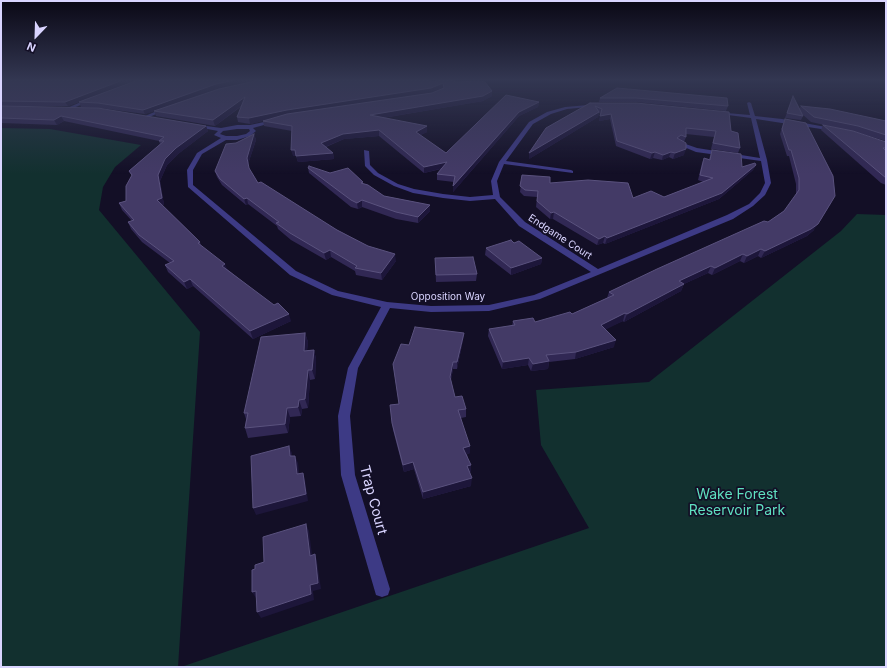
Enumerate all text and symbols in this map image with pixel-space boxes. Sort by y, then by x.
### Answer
north arrow [16,16,56,56]
text: N [25,39,38,55]
street label: Endgame Court [526,212,594,262]
street label: Opposition Way [411,291,485,303]
street label: Trap Court [356,464,390,536]
park label: Wake Forest Reservoir Park [689,487,785,520]

